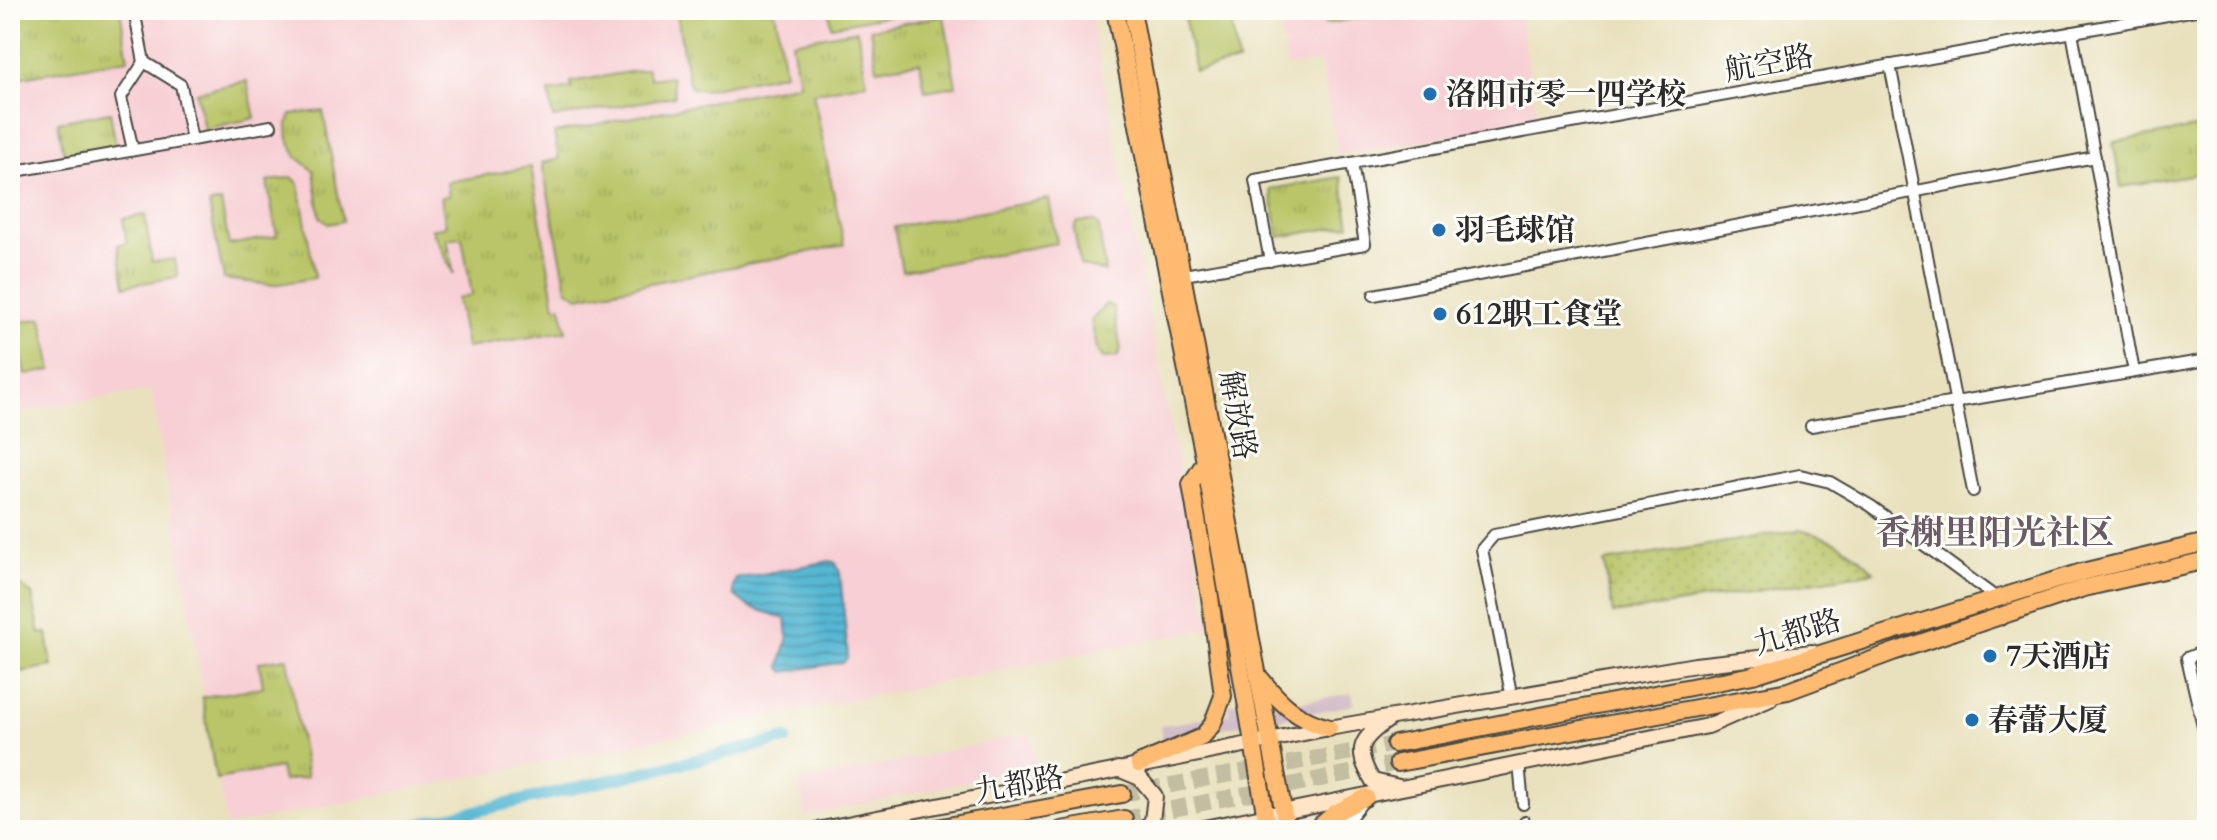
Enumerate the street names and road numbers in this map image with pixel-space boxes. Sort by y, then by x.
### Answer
street label: 航空路 [1721,35,1817,91]
street label: 解放路 [1210,367,1266,463]
street label: 九都路 [1748,600,1846,665]
street label: 九都路 [971,756,1067,812]

